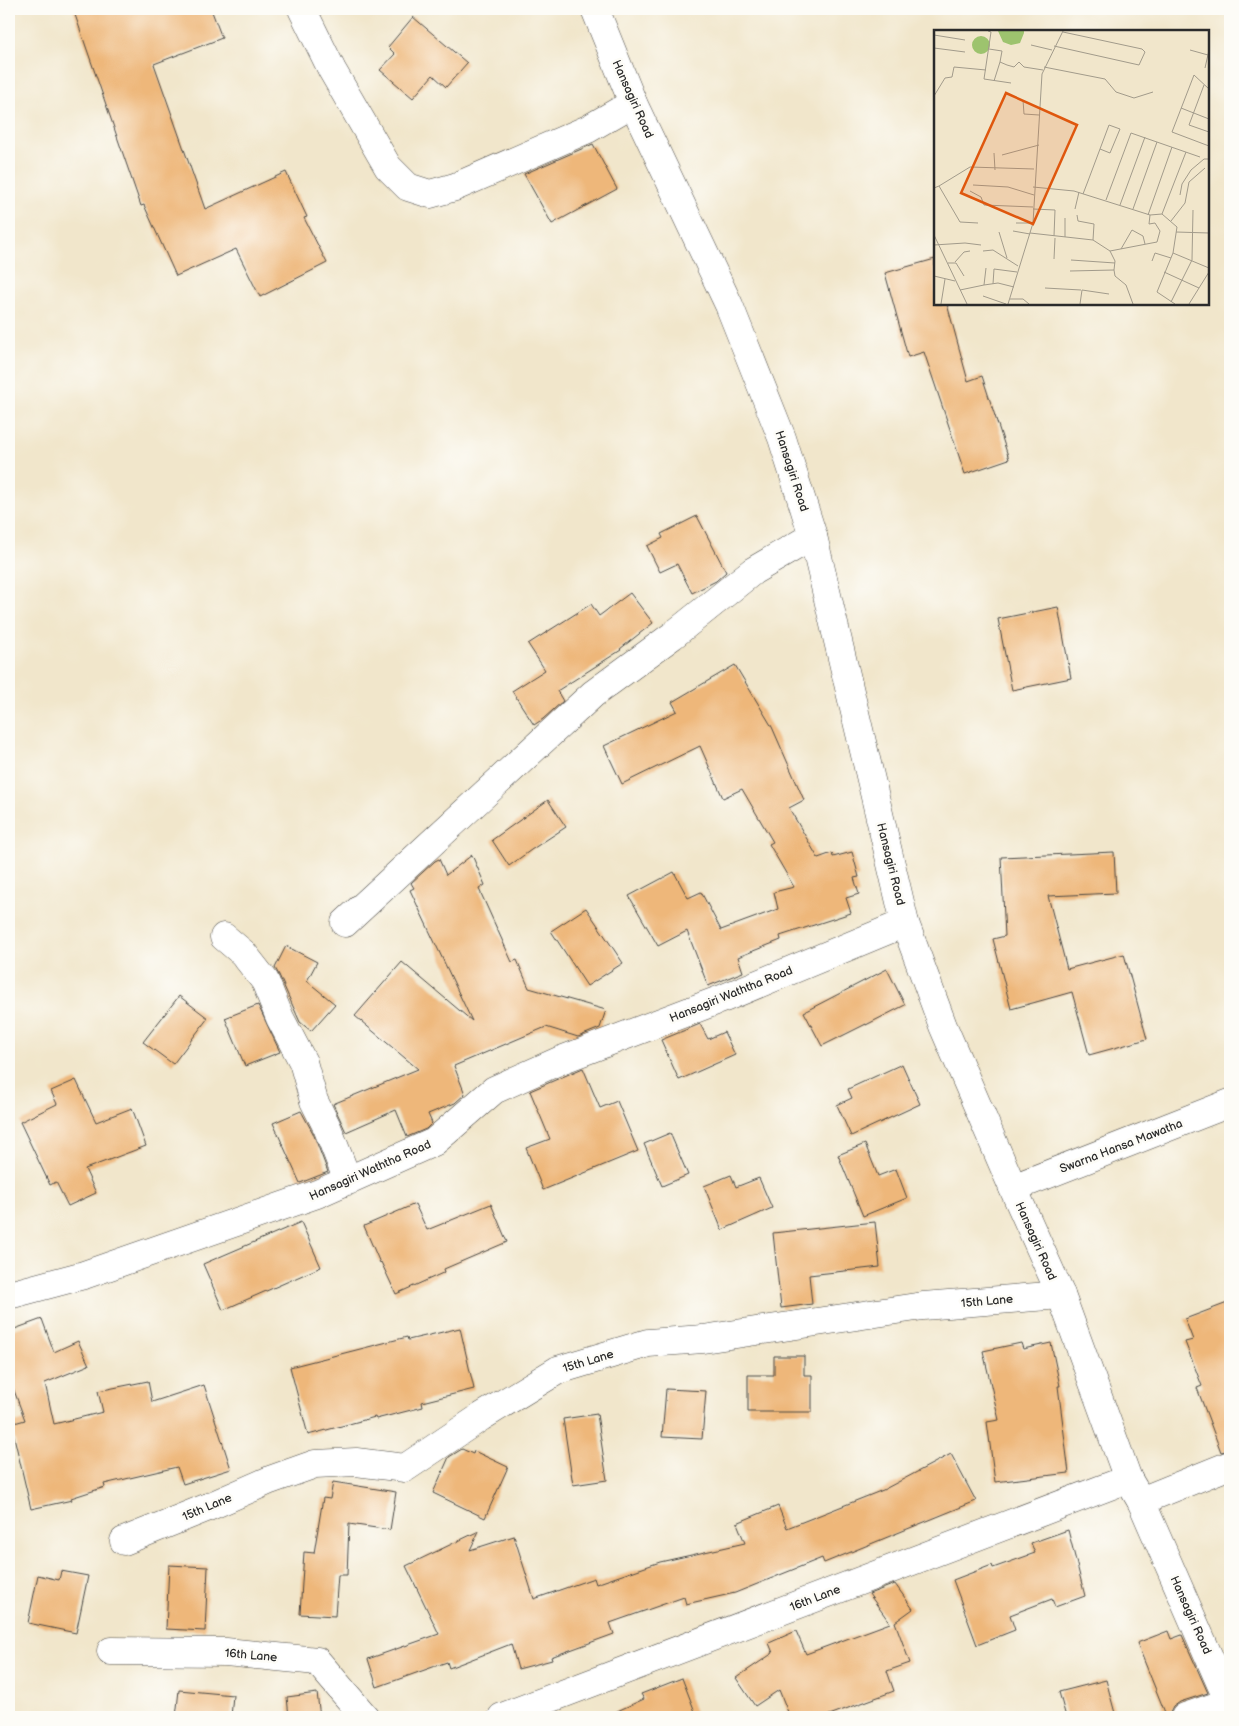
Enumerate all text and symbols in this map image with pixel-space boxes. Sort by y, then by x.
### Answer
inset map [934,30,1209,305]
street label: Hansagiri Road [609,58,657,141]
street label: Hansagiri Road [771,429,812,514]
street label: Hansagiri Road [873,821,908,907]
street label: Hansagiri Waththa Road [667,963,795,1026]
street label: Swarna Hansa Mawatha [1058,1116,1185,1177]
street label: Hansagiri Waththa Road [307,1137,433,1204]
street label: Hansagiri Road [1012,1200,1060,1283]
street label: 15th Lane [960,1292,1014,1311]
street label: 15th Lane [561,1347,615,1376]
street label: 15th Lane [180,1490,234,1525]
street label: Hansagiri Road [1167,1574,1215,1657]
street label: 16th Lane [788,1582,842,1615]
street label: 16th Lane [224,1646,278,1665]

